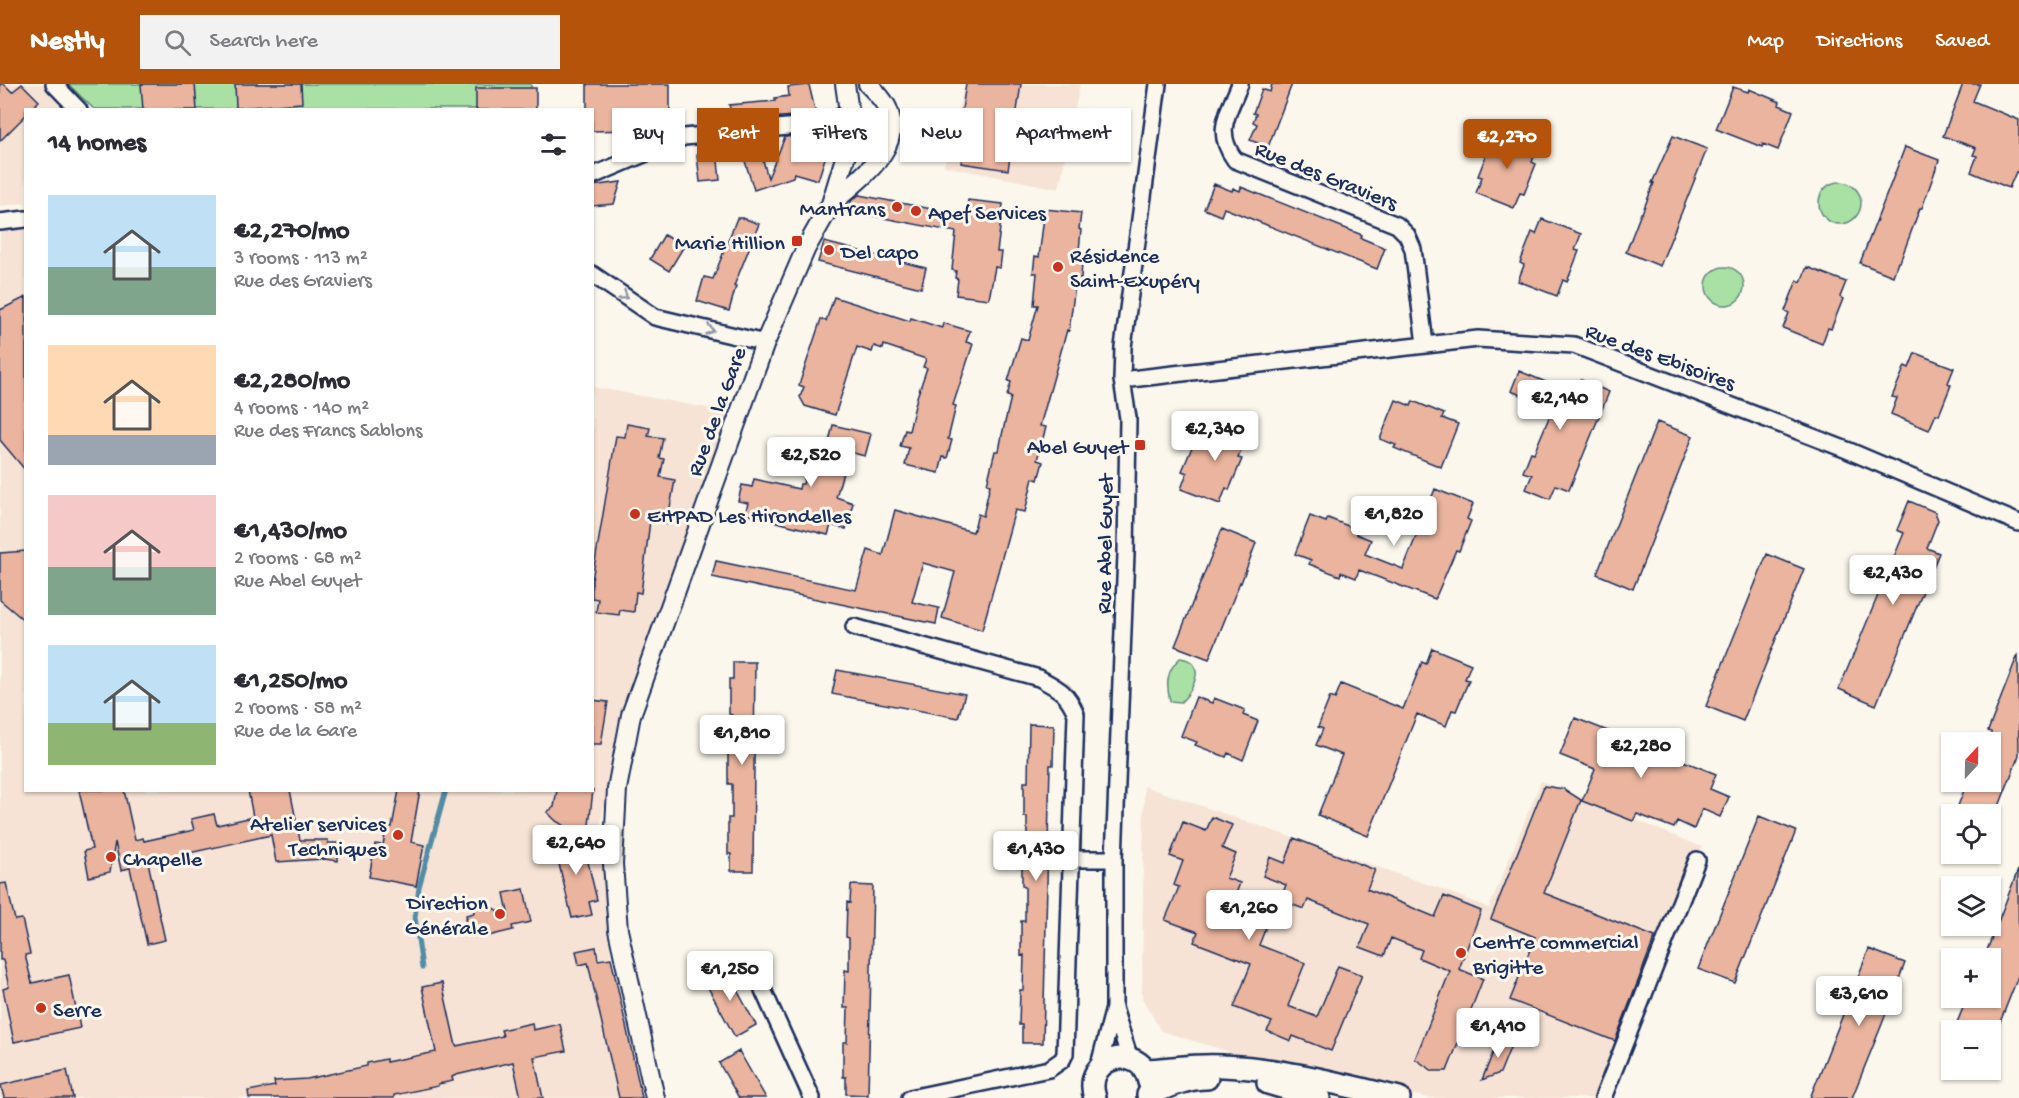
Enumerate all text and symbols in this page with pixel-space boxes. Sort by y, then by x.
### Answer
search box [140,15,560,69]
text: Nestly [30,26,104,59]
icon: search [161,26,194,59]
text: Search here [209,29,318,55]
text: Map [1747,30,1784,55]
text: Directions [1817,30,1902,55]
text: Saved [1935,30,1989,55]
chip: Buy [612,108,685,162]
chip: Rent [697,108,779,162]
chip: Filters [791,108,888,162]
chip: New [900,108,983,162]
chip: Apartment [995,108,1131,162]
pin: €2,270 [1458,119,1556,170]
text: €2,270 [1477,127,1537,150]
icon: filters [537,128,570,161]
text: 14 homes [48,129,146,160]
street label: Rue des Graviers [1250,137,1401,218]
place label: Mantrans [800,198,886,224]
marker: Mantrans [890,200,904,214]
place label: Apef Services [928,202,1047,228]
marker: Apef Services [909,204,923,218]
text: €2,270/mo [234,217,350,248]
icon: home [96,219,168,291]
place label: Marie Hillion [675,232,786,258]
marker: Marie Hillion [790,234,804,248]
place label: Del capo [839,241,919,267]
marker: Del capo [822,243,836,257]
place label: Résidence Saint-Exupéry [1070,245,1200,296]
text: 3 rooms · 113 m² [234,248,368,271]
marker: Résidence Saint-Exupéry [1051,260,1065,274]
text: Rue des Graviers [234,271,372,294]
one-way arrow [617,289,628,300]
street label: Rue des Ebisoires [1581,320,1739,398]
one-way arrow [705,323,715,336]
street label: Rue de la Gare [683,344,754,480]
text: €2,280/mo [234,367,350,398]
icon: home [96,369,168,441]
pin: €2,140 [1511,380,1609,431]
text: €2,140 [1532,388,1588,411]
text: 4 rooms · 140 m² [234,398,369,421]
pin: €2,340 [1166,411,1264,462]
text: €2,340 [1185,419,1245,442]
text: Rue des Francs Sablons [234,421,422,444]
place label: Abel Guyet [1027,436,1130,462]
pin: €2,520 [762,437,860,488]
marker: Abel Guyet [1133,438,1147,452]
text: €2,520 [781,445,841,468]
street label: Rue Abel Guyet [1093,472,1121,614]
pin: €1,820 [1345,496,1443,547]
text: €1,820 [1365,504,1423,527]
place label: EHPAD Les Hirondelles [647,505,852,531]
marker: EHPAD Les Hirondelles [628,507,642,521]
text: €1,430/mo [234,517,347,548]
icon: home [96,519,168,591]
text: 2 rooms · 68 m² [234,548,362,571]
pin: €2,430 [1844,555,1942,606]
text: €2,430 [1863,563,1923,586]
text: Rue Abel Guyet [234,571,361,594]
text: €1,250/mo [234,667,348,698]
icon: home [96,669,168,741]
text: 2 rooms · 58 m² [234,698,362,721]
pin: €1,810 [693,715,791,766]
text: Rue de la Gare [234,721,357,744]
text: €1,810 [714,723,770,746]
pin: €2,280 [1592,728,1690,779]
north arrow [1941,732,2001,792]
map controls [1941,732,2001,1080]
text: €2,280 [1611,736,1671,759]
button: locate [1941,804,2001,864]
place label: Atelier services Techniques [250,813,387,864]
pin: €2,640 [527,825,625,876]
marker: Atelier services Techniques [391,828,405,842]
pin: €1,430 [987,831,1085,882]
text: €2,640 [547,833,605,856]
text: €1,430 [1007,839,1065,862]
place label: Chapelle [123,848,203,874]
marker: Chapelle [104,850,118,864]
button: layers [1941,876,2001,936]
pin: €1,260 [1200,890,1298,941]
place label: Direction Générale [405,892,489,943]
text: €1,260 [1220,898,1278,921]
marker: Direction Générale [493,907,507,921]
place label: Centre commercial Brigitte [1472,931,1639,982]
marker: Centre commercial Brigitte [1454,946,1468,960]
button: + [1941,948,2001,1008]
pin: €1,250 [681,951,779,1002]
text: €1,250 [701,959,759,982]
pin: €3,610 [1810,976,1908,1027]
text: €3,610 [1830,984,1888,1007]
place label: Serre [53,999,102,1025]
marker: Serre [34,1001,48,1015]
pin: €1,410 [1449,1008,1547,1059]
text: €1,410 [1470,1016,1526,1039]
button: − [1941,1020,2001,1080]

